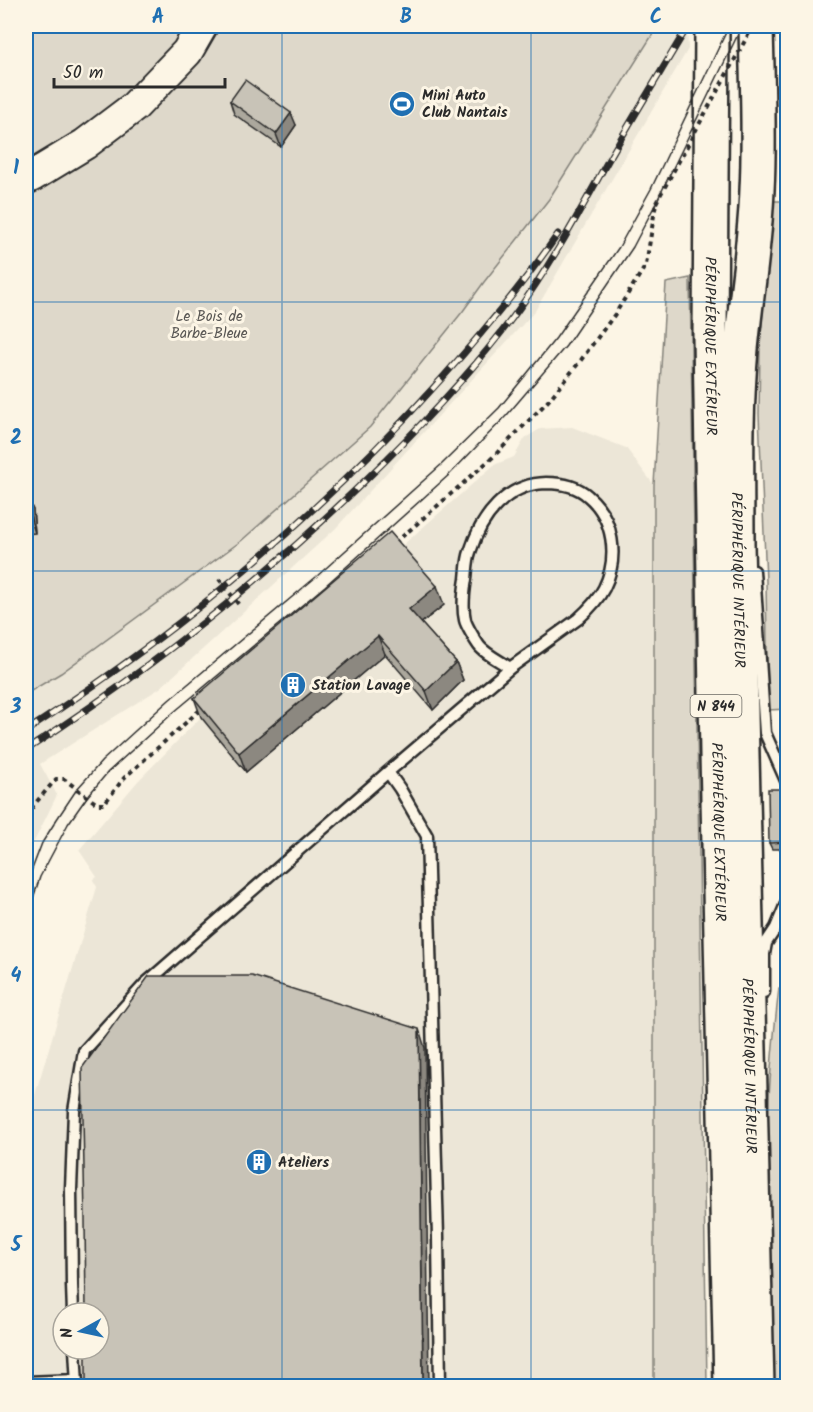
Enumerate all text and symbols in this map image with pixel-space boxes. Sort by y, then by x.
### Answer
text: A [152,2,164,34]
text: B [400,2,412,34]
text: C [650,2,662,34]
scale bar [54,51,225,89]
text: 50 m [63,59,103,88]
place label: Mini Auto Club Nantais [422,84,508,125]
sports icon: Mini Auto Club Nantais [387,89,417,119]
text: 1 [13,153,19,185]
street label: PÉRIPHÉRIQUE EXTÉRIEUR [697,256,723,436]
park label: Le Bois de Barbe-Bleue [170,305,248,346]
text: 2 [10,423,22,455]
street label: PÉRIPHÉRIQUE INTÉRIEUR [724,492,751,668]
building icon: Station Lavage [278,670,308,700]
place label: Station Lavage [312,674,411,698]
text: 3 [10,692,22,724]
road number: N 844 [690,695,742,717]
street label: PÉRIPHÉRIQUE EXTÉRIEUR [704,742,732,922]
text: 4 [11,961,22,993]
street label: PÉRIPHÉRIQUE INTÉRIEUR [734,978,762,1154]
building icon: Ateliers [244,1147,274,1177]
place label: Ateliers [278,1151,329,1175]
text: 5 [10,1230,23,1262]
north arrow [51,1301,111,1361]
text: N [55,1326,81,1340]

